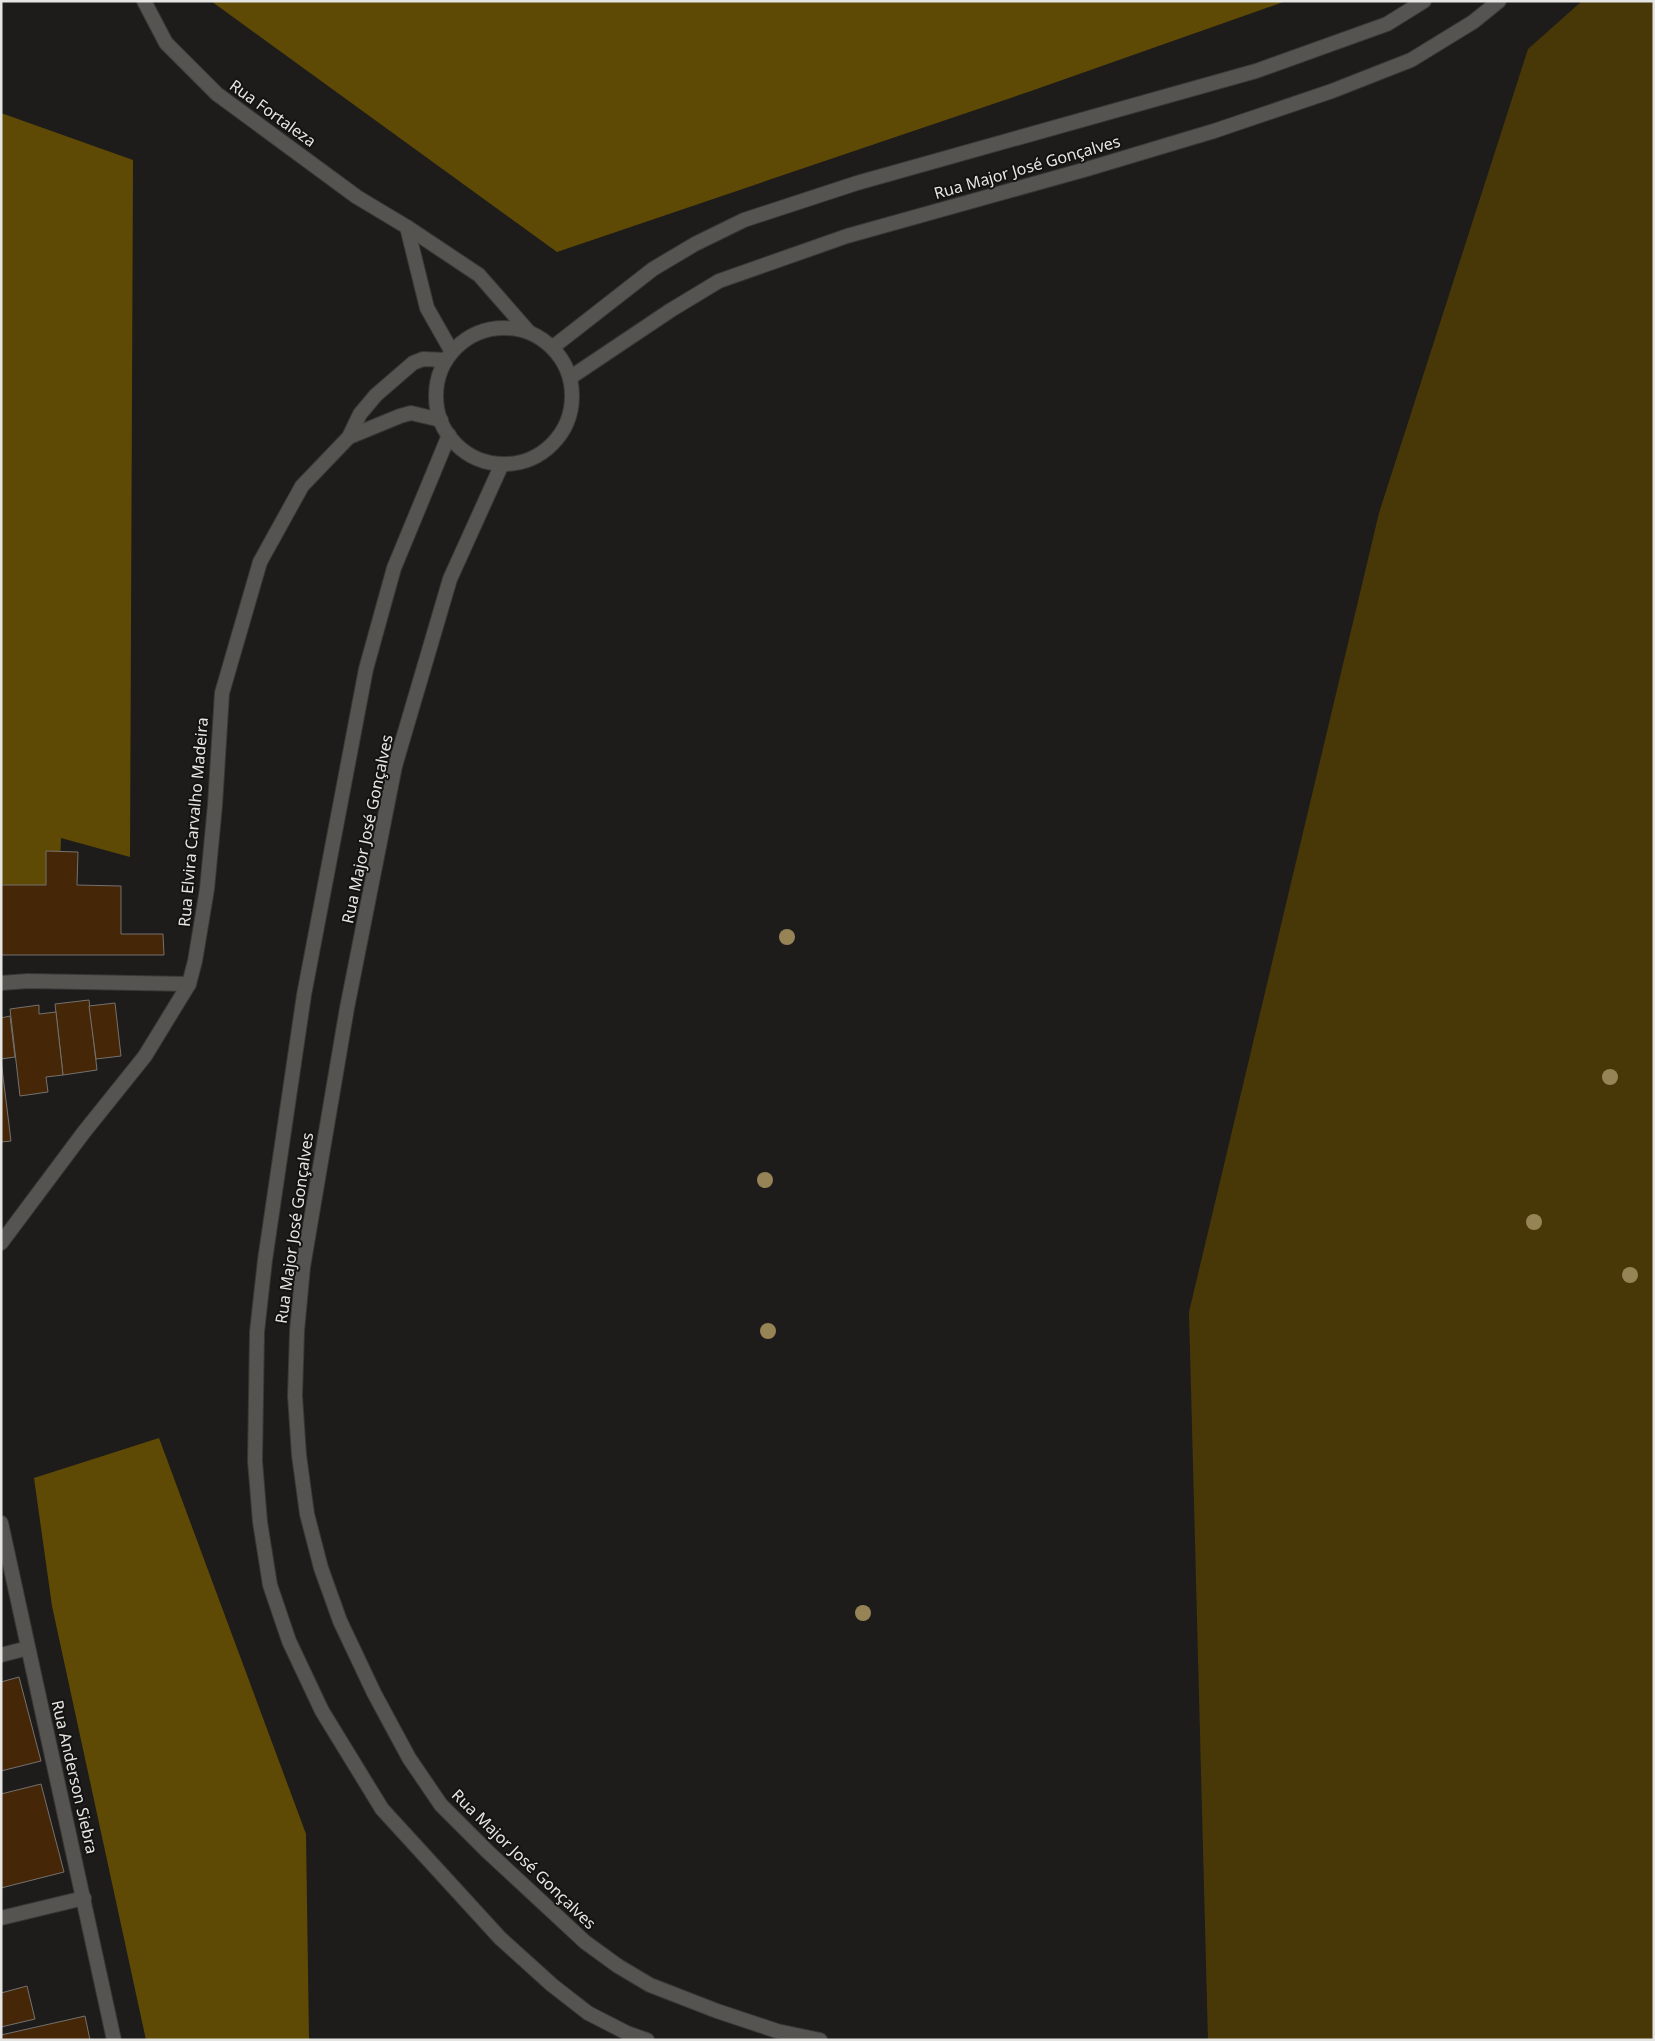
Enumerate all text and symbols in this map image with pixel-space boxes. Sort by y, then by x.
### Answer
street label: Rua Fortaleza [225,74,321,152]
street label: Rua Major José Gonçalves [931,130,1123,204]
street label: Rua Elvira Carvalho Madeira [173,716,213,928]
street label: Rua Major José Gonçalves [336,732,398,926]
street label: Rua Major José Gonçalves [270,1131,318,1325]
street label: Rua Anderson Siebra [47,1698,103,1856]
street label: Rua Major José Gonçalves [447,1784,601,1934]

